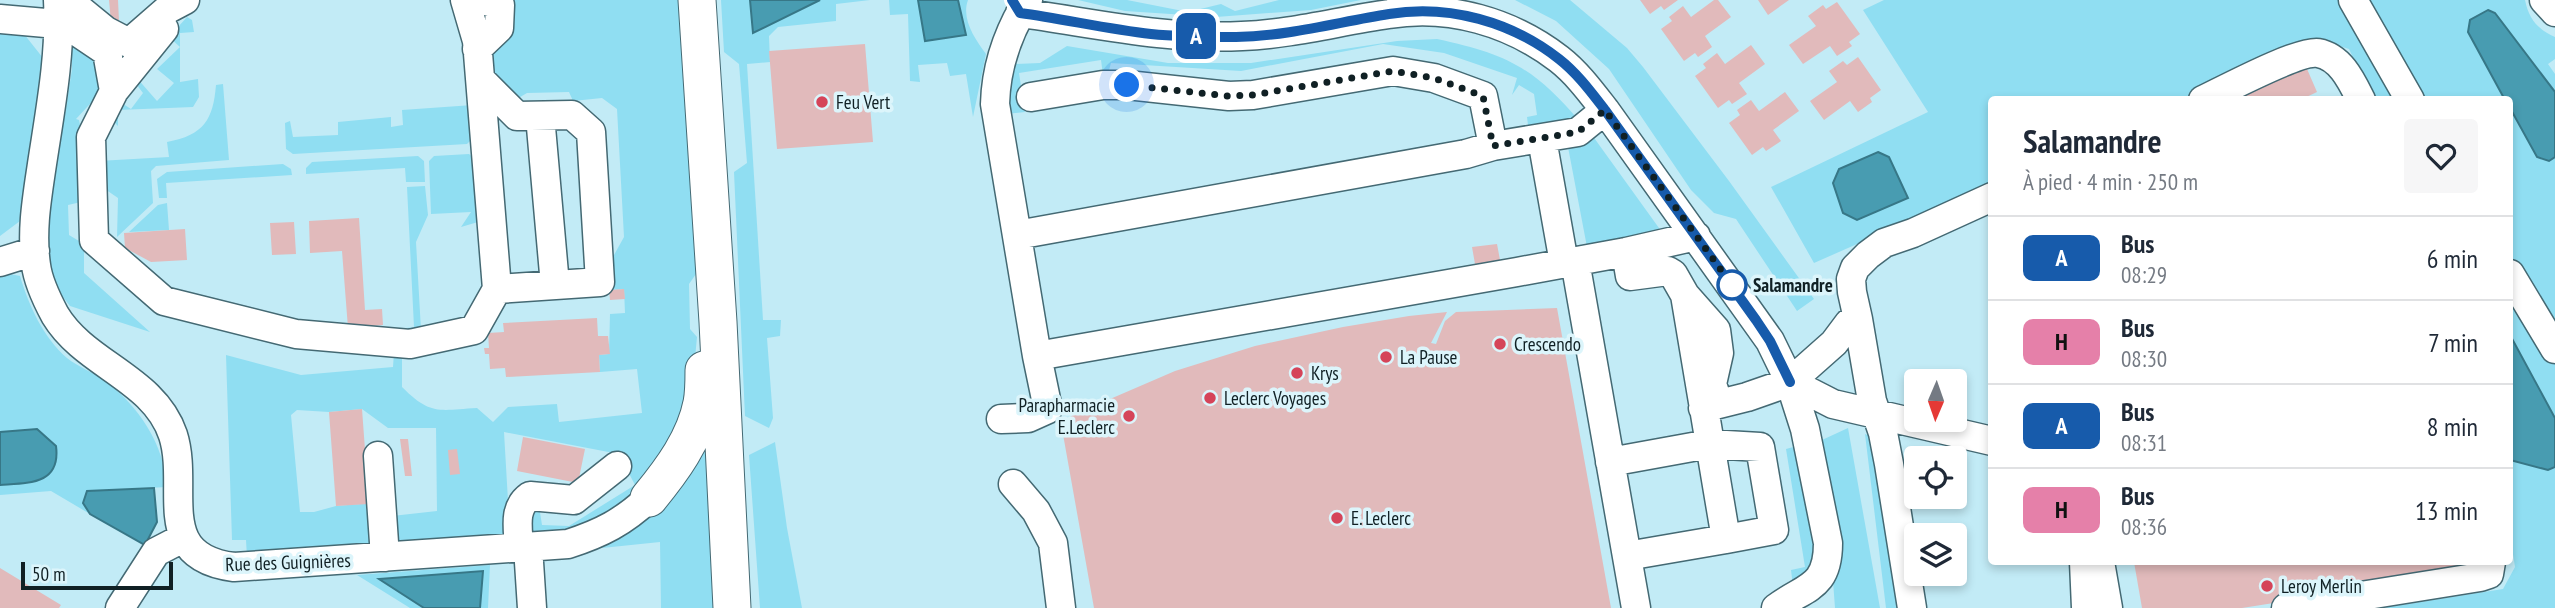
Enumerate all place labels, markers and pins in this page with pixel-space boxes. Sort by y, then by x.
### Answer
place label: Feu Vert [836,90,891,114]
marker: Feu Vert [814,94,830,110]
marker: Salamandre [1717,270,1747,300]
place label: Salamandre [1753,273,1833,297]
place label: Crescendo [1514,332,1581,356]
marker: Crescendo [1492,336,1508,352]
place label: La Pause [1400,345,1458,369]
marker: La Pause [1378,349,1394,365]
place label: Krys [1311,361,1339,385]
marker: Krys [1289,365,1305,381]
place label: Leclerc Voyages [1224,386,1326,410]
marker: Leclerc Voyages [1202,390,1218,406]
place label: Parapharmacie E.Leclerc [1018,393,1115,439]
marker: Parapharmacie E.Leclerc [1121,408,1137,424]
place label: E. Leclerc [1351,506,1411,530]
marker: E. Leclerc [1329,510,1345,526]
place label: Leroy Merlin [2281,574,2362,598]
marker: Leroy Merlin [2259,578,2275,594]

